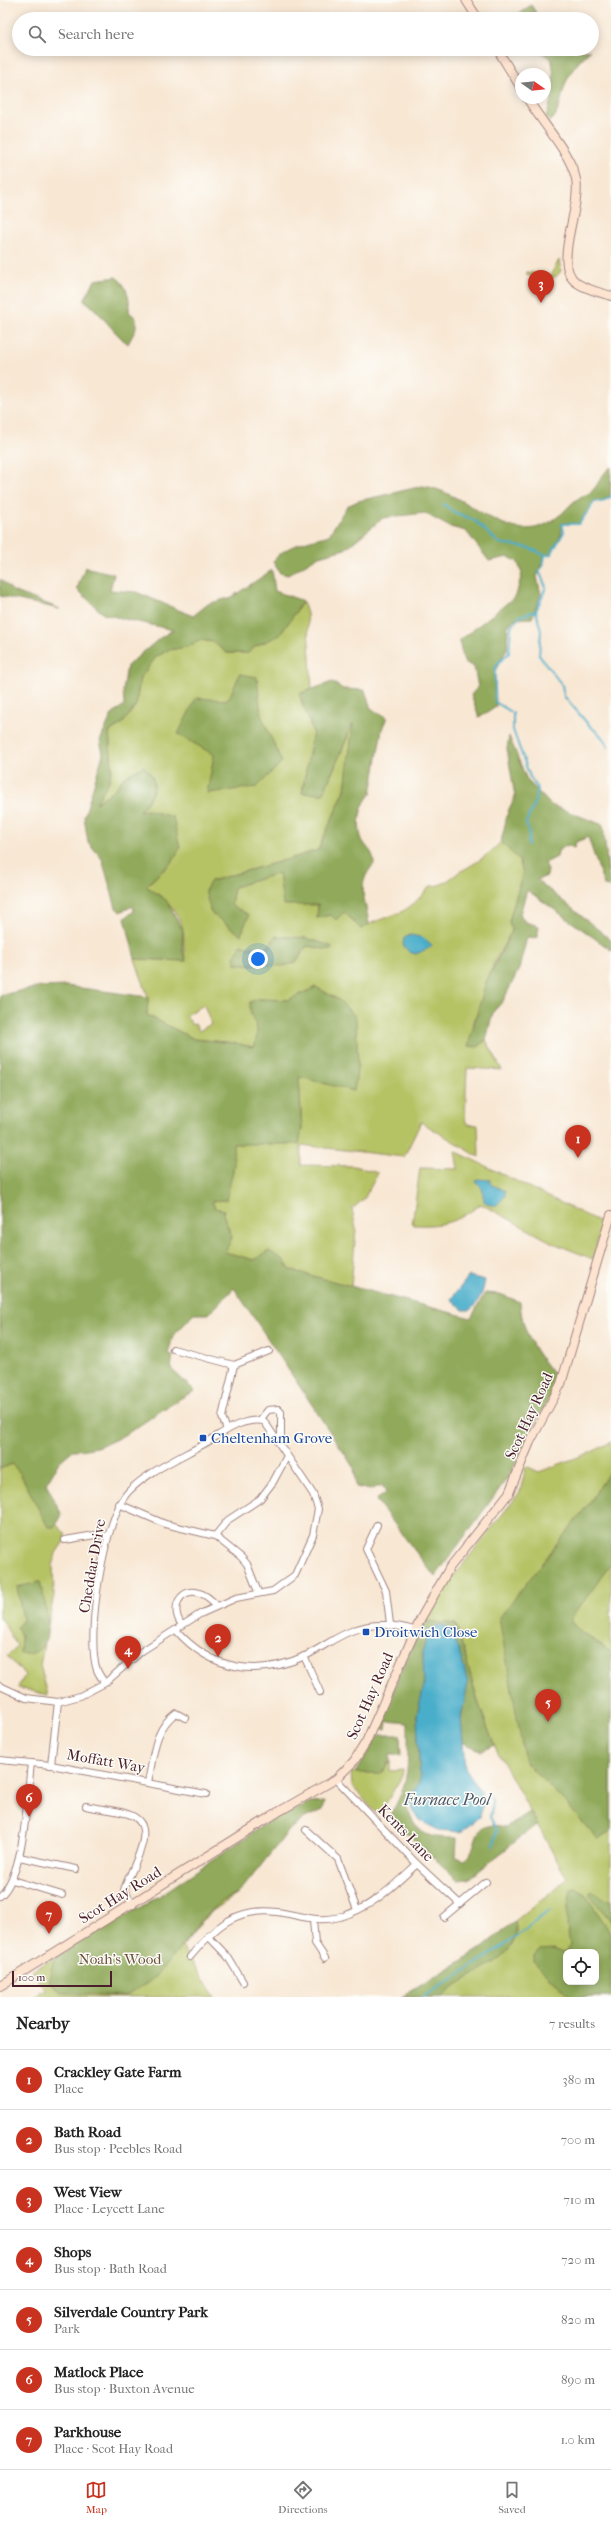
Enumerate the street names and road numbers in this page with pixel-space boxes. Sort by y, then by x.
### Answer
street label: Scot Hay Road [501,1369,557,1462]
street label: Cheddar Drive [75,1517,109,1615]
street label: Scot Hay Road [343,1649,398,1742]
street label: Moffatt Way [65,1745,148,1777]
street label: Kents Lane [374,1801,438,1866]
street label: Scot Hay Road [76,1862,165,1927]

